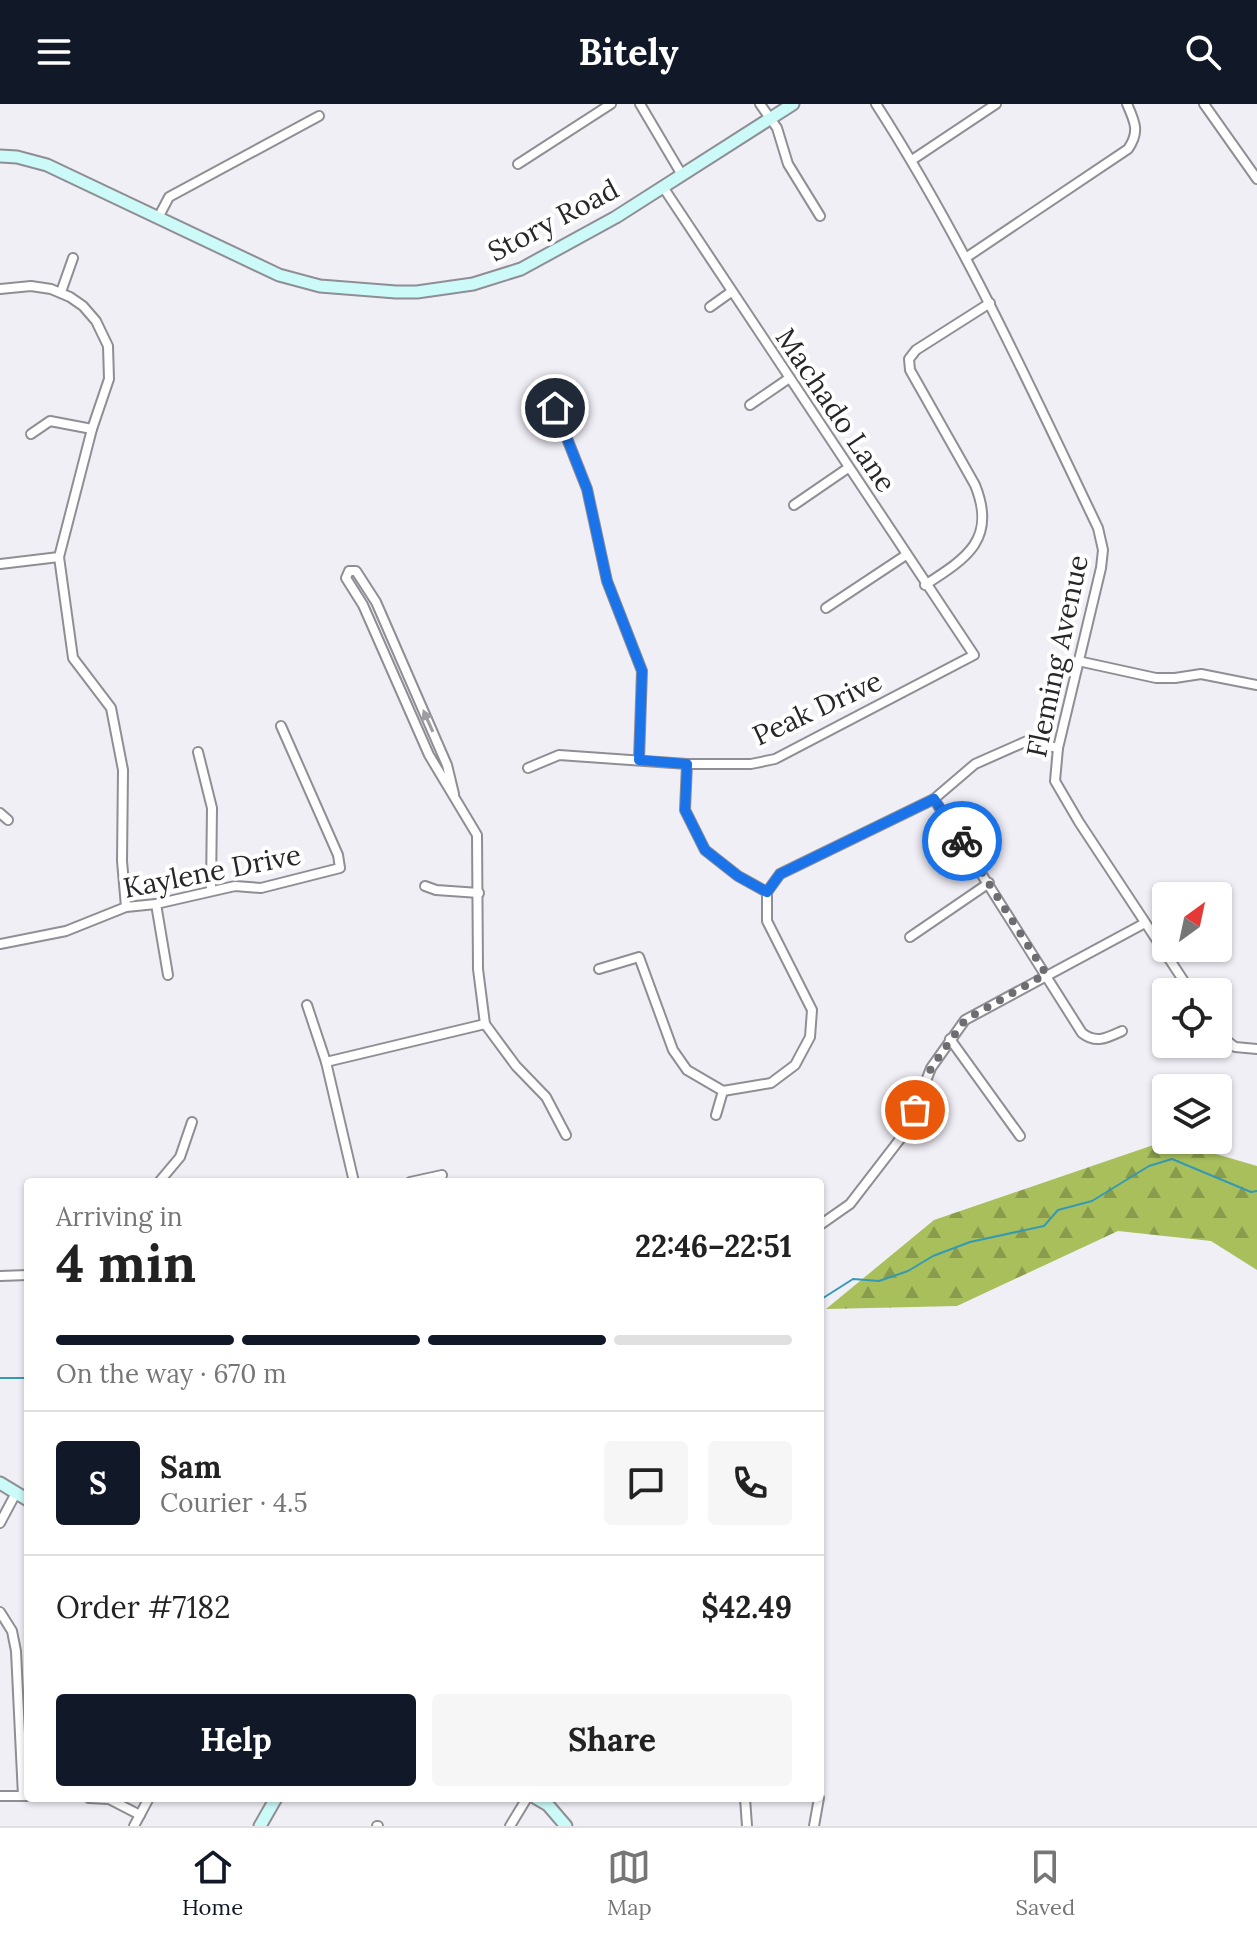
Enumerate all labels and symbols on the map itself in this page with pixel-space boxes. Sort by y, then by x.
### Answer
street label: Story Road [482,171,624,269]
street label: Machado Lane [768,321,904,499]
pin [521,374,589,442]
street label: Fleming Avenue [1018,552,1096,760]
street label: Peak Drive [747,662,887,754]
one-way arrow [421,709,434,732]
courier [922,801,1002,881]
street label: Kaylene Drive [120,836,304,906]
north arrow [1152,882,1232,962]
pin [881,1076,949,1144]

